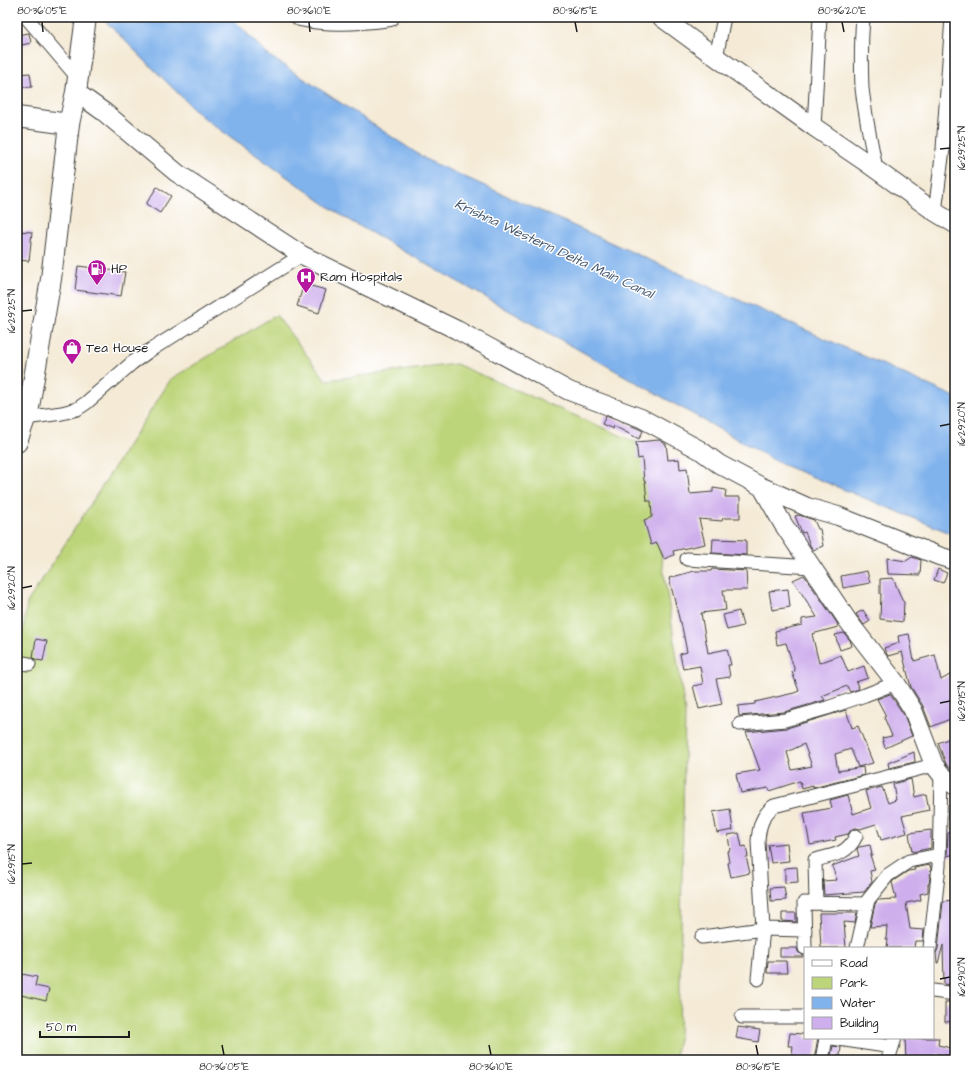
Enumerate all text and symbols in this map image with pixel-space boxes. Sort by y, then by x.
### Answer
text: 80°36'05"E [17,4,67,18]
text: 80°36'10"E [287,4,331,18]
text: 80°36'15"E [553,4,597,18]
text: 80°36'20"E [818,4,866,18]
text: 16°29'25"N [955,126,969,170]
water label: Krishna Western Delta Main Canal [451,194,658,305]
fuel station icon: HP [86,258,108,286]
place label: HP [111,260,128,278]
hospital icon: Ram Hospitals [295,266,317,294]
place label: Ram Hospitals [320,268,403,286]
text: 16°29'25"N [5,289,19,333]
shop icon: Tea House [61,337,83,365]
place label: Tea House [86,339,148,357]
text: 16°29'20"N [955,402,969,446]
text: 16°29'20"N [5,566,19,610]
text: 16°29'15"N [955,681,969,721]
text: 16°29'15"N [5,844,19,884]
legend [804,947,934,1039]
text: Road [840,955,868,972]
text: 16°29'10"N [955,957,969,997]
text: Park [840,975,868,992]
text: Water [840,995,876,1012]
scale bar [40,1013,129,1039]
text: Building [840,1015,878,1033]
text: 50 m [46,1019,77,1036]
text: 80°36'05"E [199,1060,249,1074]
text: 80°36'10"E [469,1060,513,1074]
text: 80°36'15"E [736,1060,780,1074]

